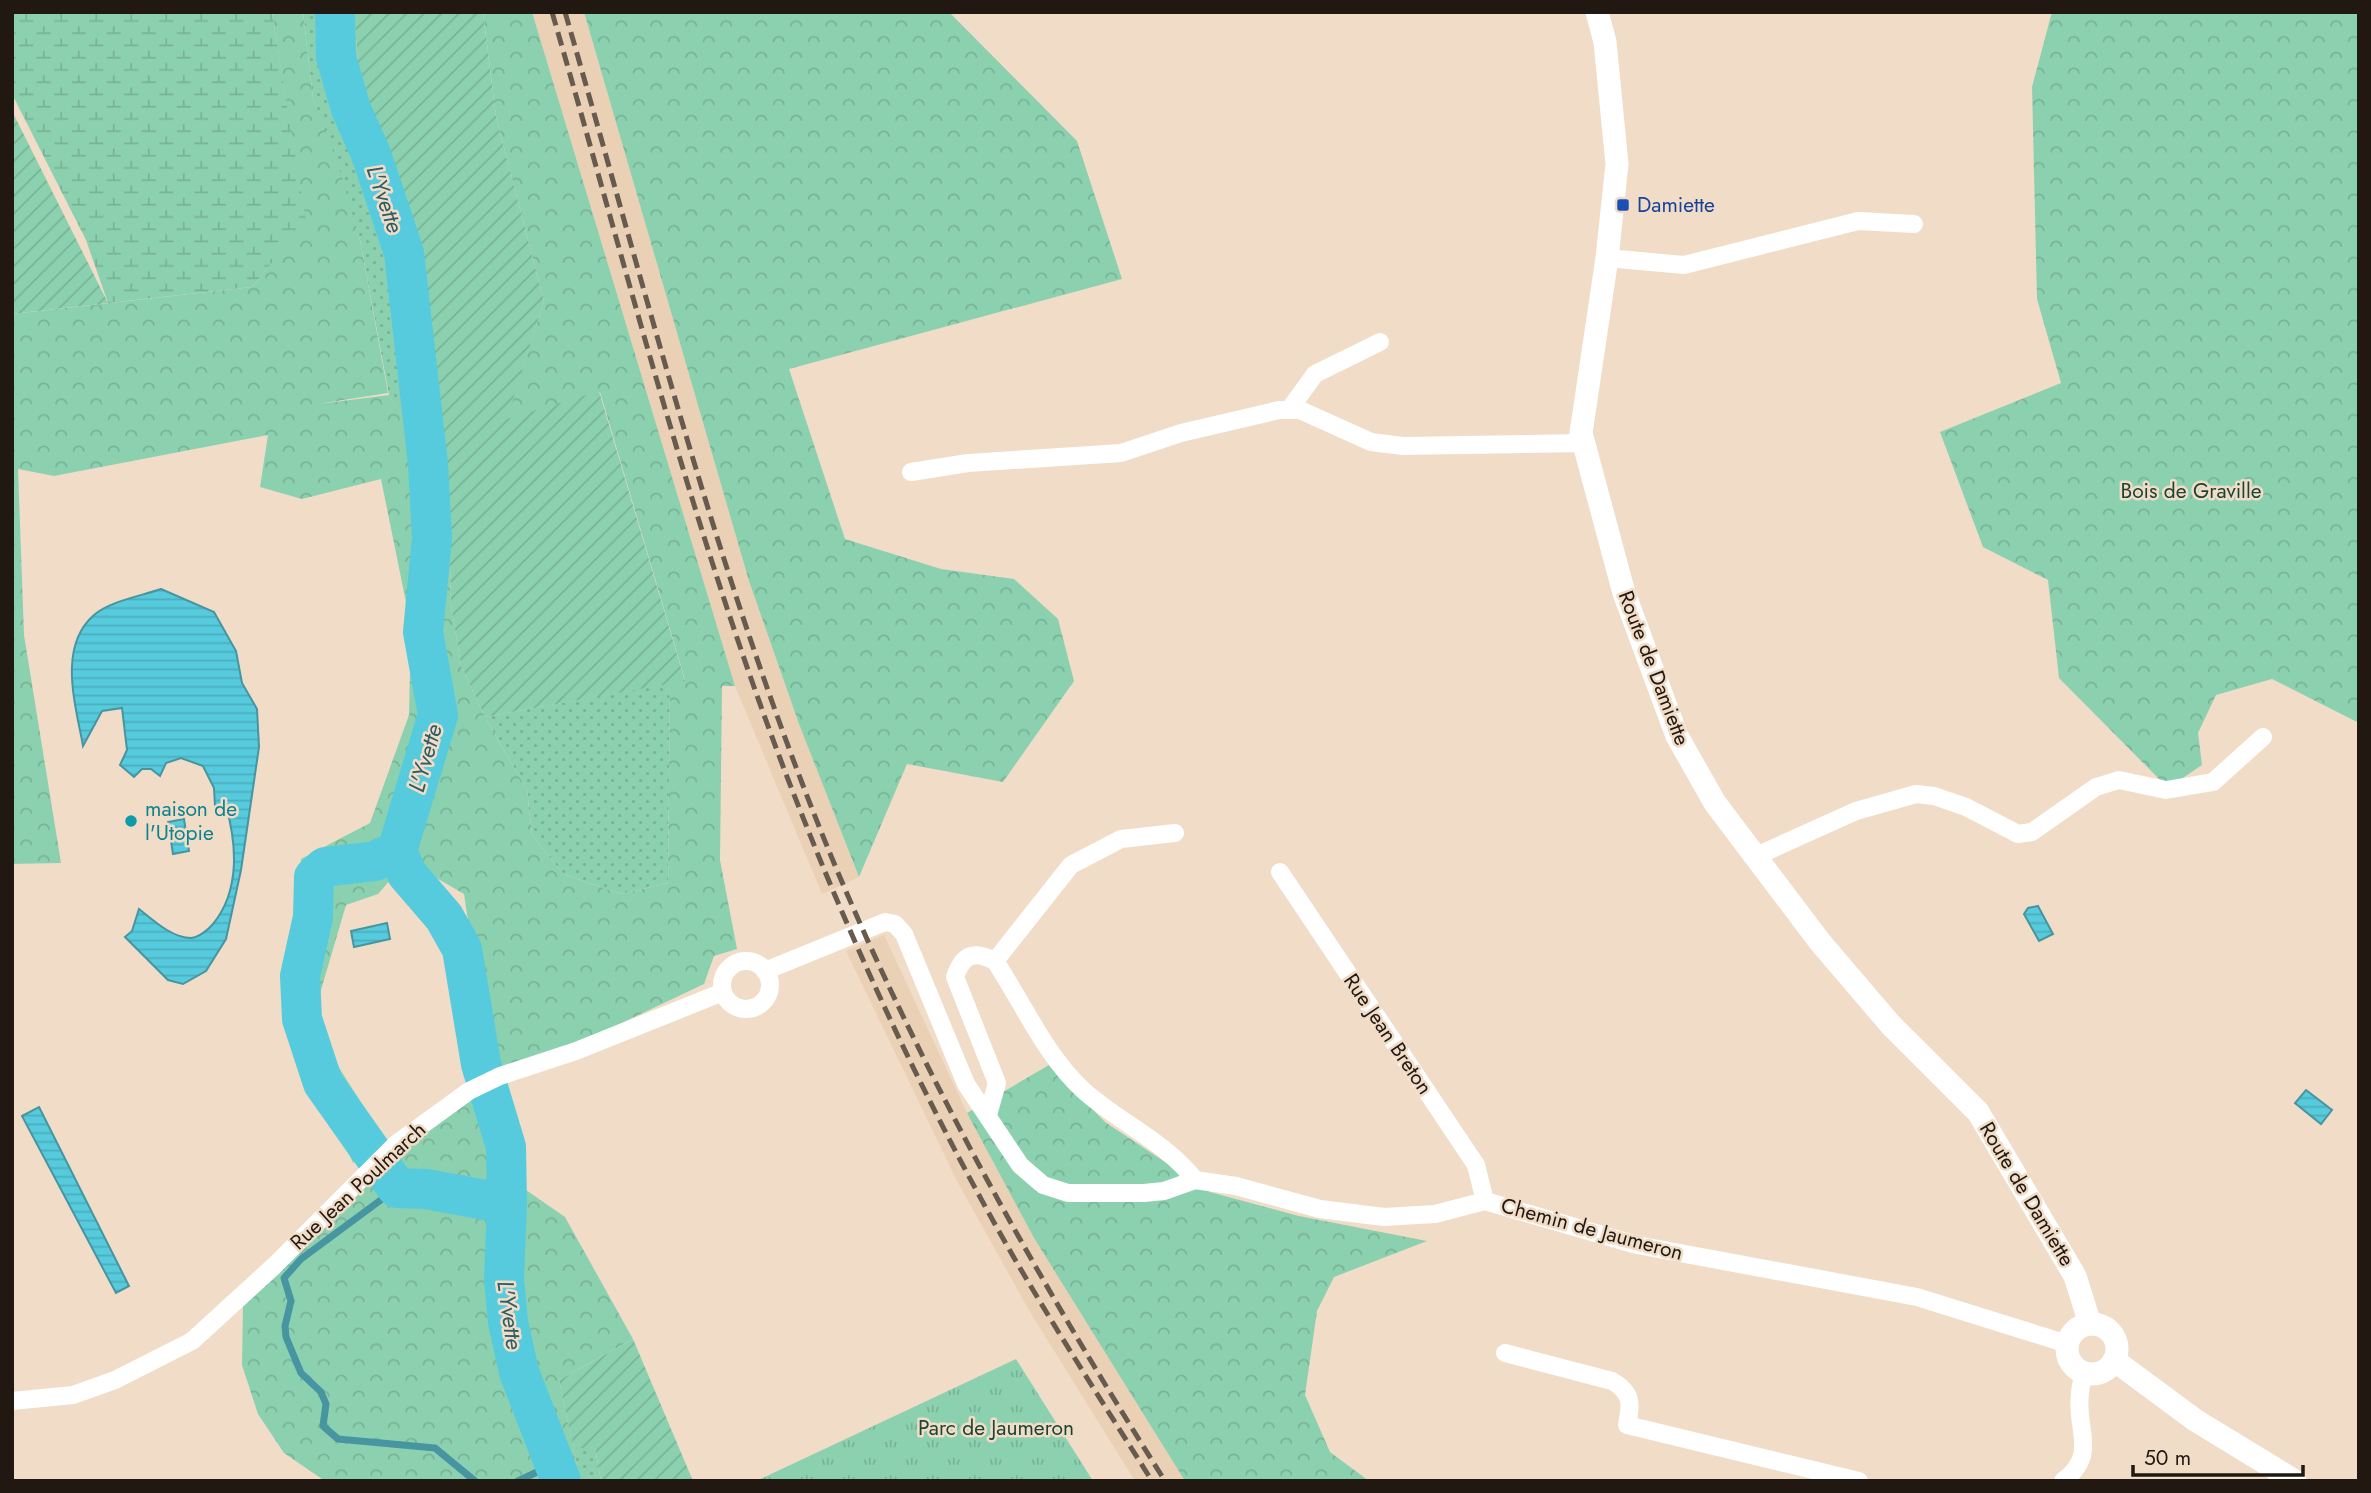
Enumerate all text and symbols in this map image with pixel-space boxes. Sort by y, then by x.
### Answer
water label: L'Yvette [358,161,413,238]
place label: Damiette [1637,190,1715,220]
marker: Damiette [1615,197,1631,213]
park label: Bois de Graville [2120,476,2262,506]
street label: Route de Damiette [1611,586,1697,750]
water label: L'Yvette [399,719,451,796]
place label: maison de l'Utopie [145,794,237,848]
marker: maison de l'Utopie [123,813,139,829]
street label: Rue Jean Breton [1336,968,1440,1100]
street label: Rue Jean Poulmarch [283,1115,433,1257]
street label: Route de Damiette [1972,1116,2082,1272]
street label: Chemin de Jaumeron [1498,1190,1686,1268]
water label: L'Yvette [488,1278,532,1352]
park label: Parc de Jaumeron [918,1413,1074,1443]
scale bar [2133,1434,2303,1478]
text: 50 m [2144,1443,2191,1473]

